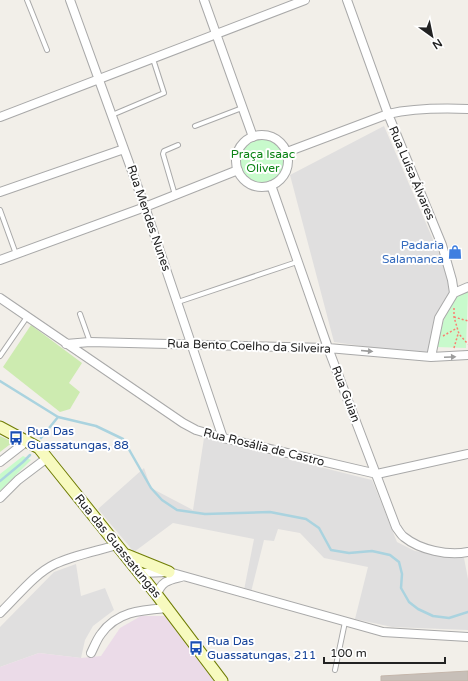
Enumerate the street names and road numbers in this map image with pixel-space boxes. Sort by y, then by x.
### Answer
street label: Rua Luísa Álvares [386,124,438,222]
street label: Rua Mendes Nunes [124,163,174,273]
street label: Rua Bento Coelho da Silveira [167,336,331,356]
street label: Rua Guian [329,364,363,424]
street label: Rua Rosália de Castro [202,425,326,469]
street label: Rua das Guassatungas [72,491,164,601]

